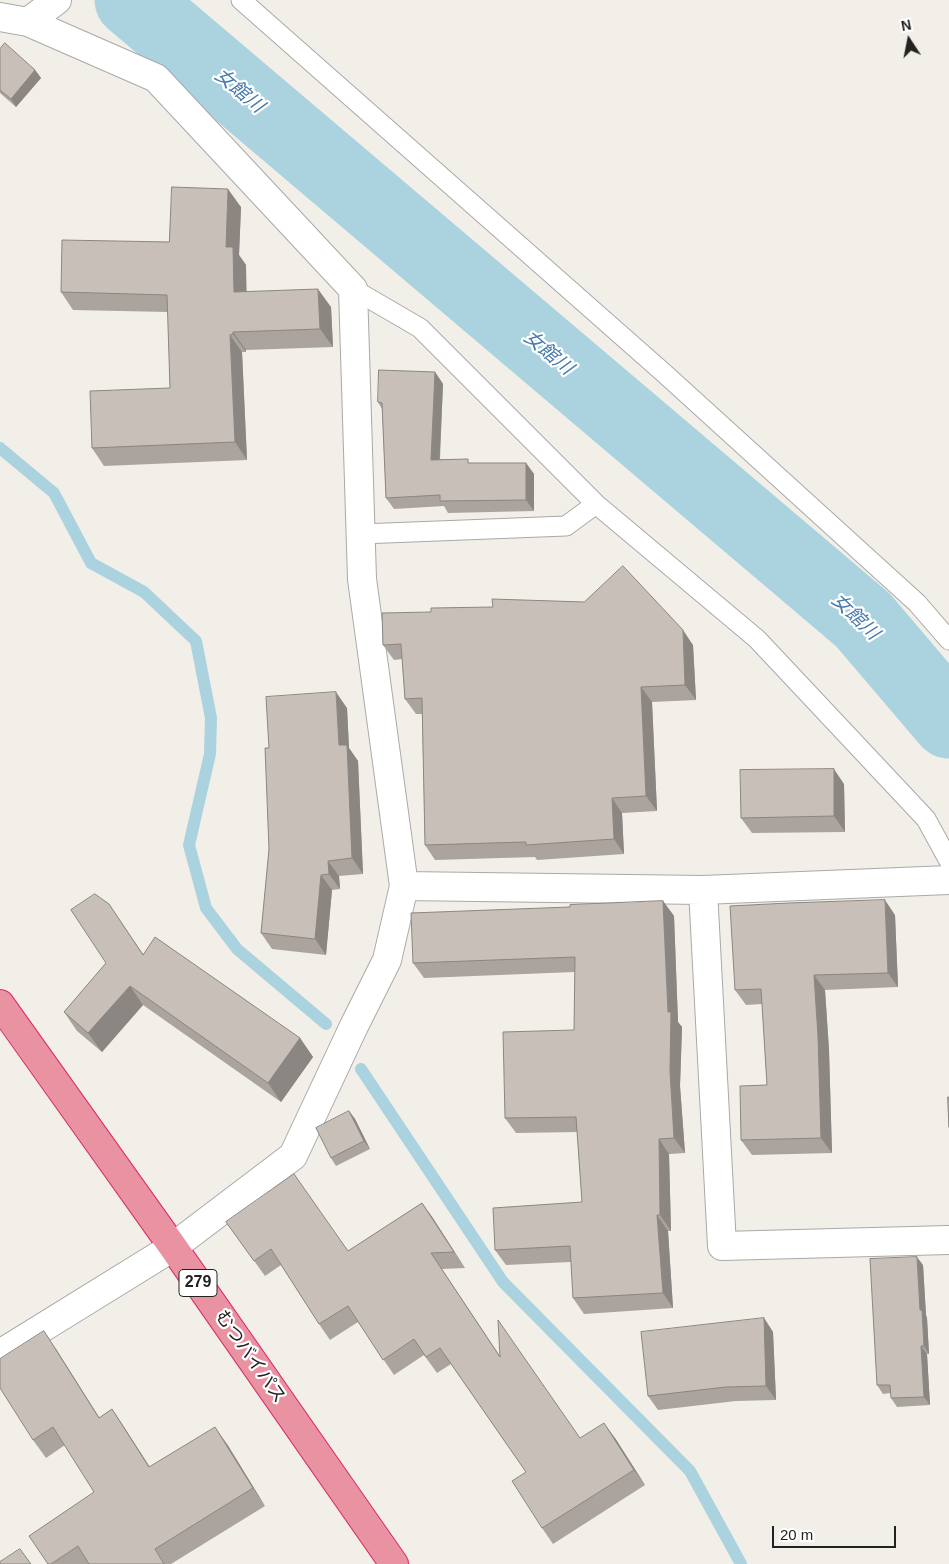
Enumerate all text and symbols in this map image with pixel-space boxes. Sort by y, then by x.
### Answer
north arrow [884,15,934,65]
text: N [900,16,913,34]
water label: 女館川 [210,64,268,118]
water label: 女館川 [519,326,577,380]
water label: 女館川 [827,589,883,645]
road number: 279 [179,1270,217,1296]
street label: むつバイパス [210,1307,290,1407]
scale bar [774,1516,898,1548]
text: 20 m [780,1526,813,1543]

